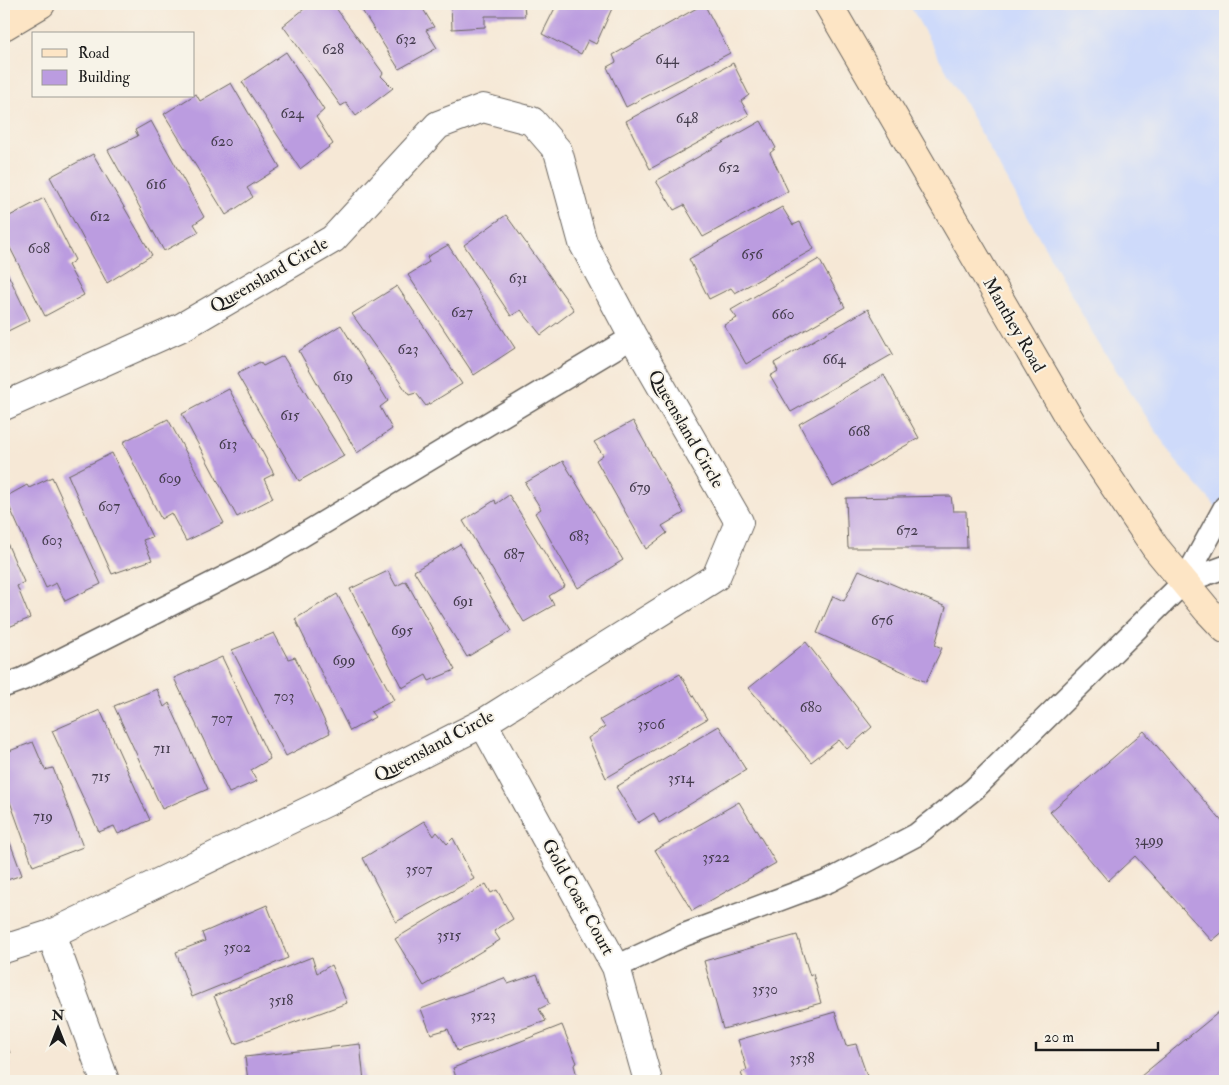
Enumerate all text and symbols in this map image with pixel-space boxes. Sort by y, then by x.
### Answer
house number: 632 [396,30,417,49]
legend [32,32,195,98]
house number: 628 [322,40,344,59]
text: Road [78,44,110,63]
house number: 644 [655,50,680,69]
text: Building [78,68,130,87]
house number: 624 [280,104,305,123]
house number: 648 [676,109,698,128]
house number: 620 [211,132,233,151]
house number: 652 [718,158,740,177]
house number: 616 [146,175,168,194]
house number: 612 [90,207,111,226]
street label: Queensland Circle [206,232,333,318]
house number: 608 [28,239,50,258]
house number: 656 [741,245,764,264]
house number: 631 [509,269,527,288]
street label: Manthey Road [978,273,1051,377]
house number: 627 [451,303,473,322]
house number: 660 [772,305,794,324]
house number: 623 [398,340,418,359]
house number: 664 [822,350,847,369]
street label: Queensland Circle [643,366,729,493]
house number: 619 [333,367,353,386]
house number: 615 [280,406,300,425]
house number: 668 [848,422,870,441]
house number: 613 [219,435,237,454]
house number: 609 [159,469,181,488]
house number: 679 [629,478,651,497]
house number: 607 [98,497,120,516]
house number: 672 [896,521,918,540]
house number: 683 [569,527,589,546]
house number: 603 [41,531,63,550]
house number: 687 [503,545,525,564]
house number: 691 [453,592,473,611]
house number: 676 [871,611,894,630]
house number: 695 [391,621,413,640]
house number: 699 [333,651,355,670]
house number: 703 [274,687,294,706]
house number: 680 [800,698,822,717]
street label: Queensland Circle [370,704,498,787]
house number: 707 [211,709,233,728]
house number: 3506 [637,715,666,734]
house number: 711 [153,739,171,758]
house number: 715 [92,767,111,786]
house number: 3514 [668,769,695,788]
house number: 719 [33,807,53,826]
house number: 3499 [1134,831,1164,850]
street label: Gold Coast Court [537,835,620,959]
house number: 3522 [702,848,730,867]
house number: 3507 [406,860,433,879]
house number: 3515 [437,926,462,945]
house number: 3502 [223,938,251,957]
house number: 3530 [752,980,778,999]
house number: 3518 [269,991,293,1010]
north arrow [32,1002,82,1052]
house number: 3523 [470,1006,496,1025]
text: N [51,1007,65,1024]
scale bar [1036,1020,1159,1052]
text: 20 m [1044,1028,1074,1047]
house number: 3538 [789,1049,815,1068]

